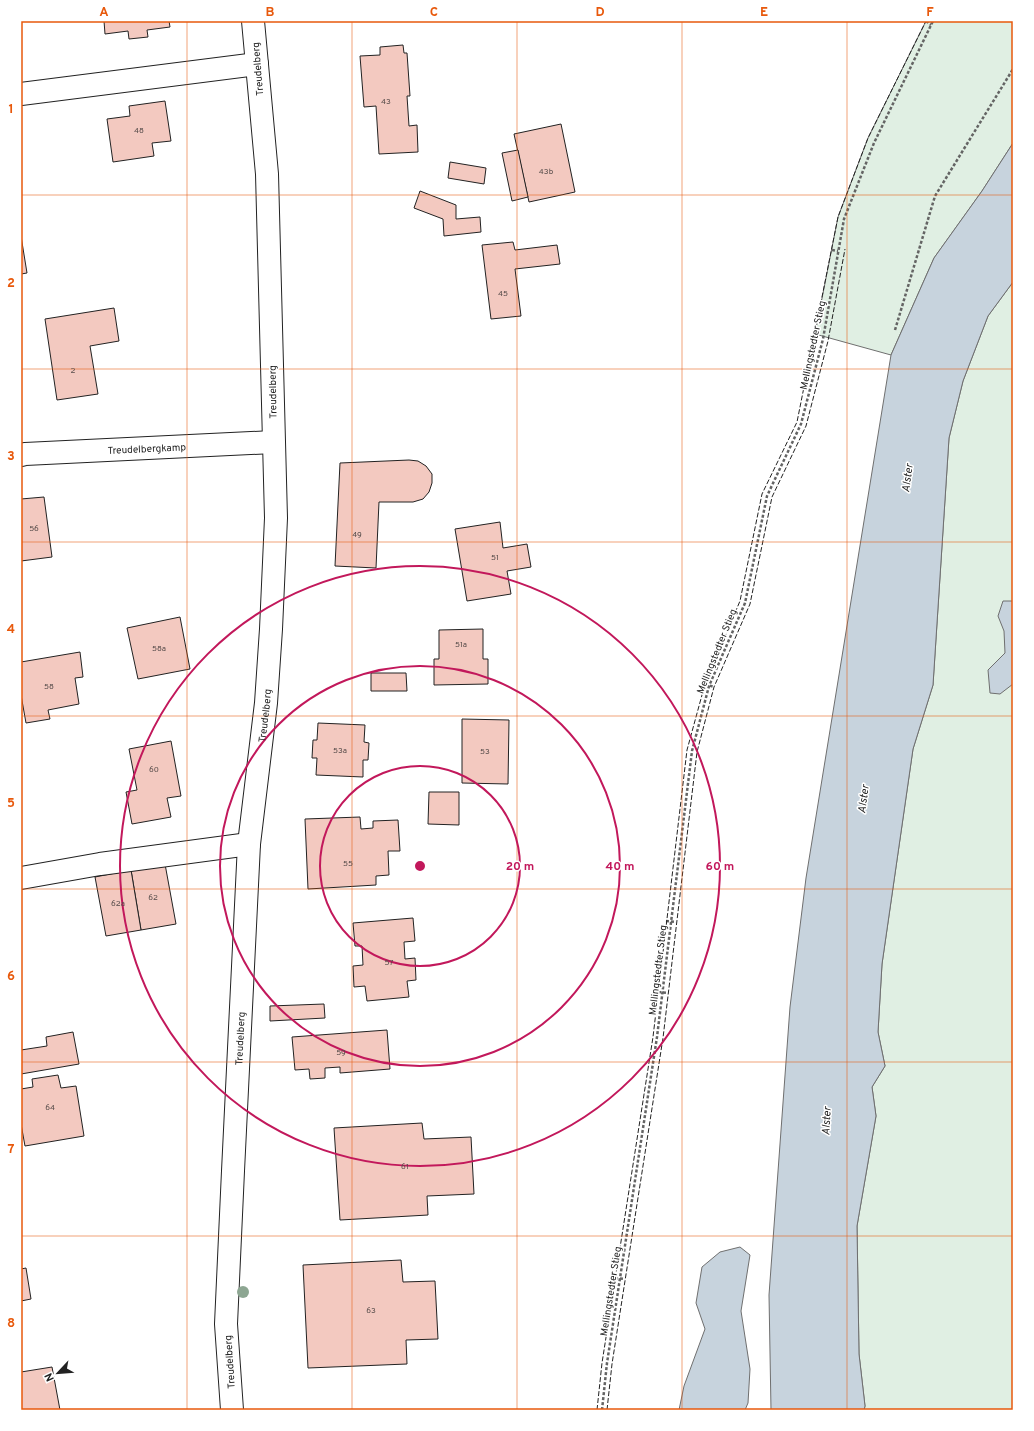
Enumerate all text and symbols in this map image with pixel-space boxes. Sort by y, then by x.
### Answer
text: A [99,5,109,21]
text: B [266,5,275,21]
text: C [430,5,438,21]
text: D [595,5,605,21]
text: E [760,5,768,21]
text: F [926,5,934,21]
street label: Treudelberg [250,42,267,96]
house number: 43 [381,97,391,107]
text: 1 [8,102,14,118]
house number: 48 [134,126,144,136]
house number: 43b [539,167,554,177]
text: 2 [7,276,15,292]
house number: 45 [498,289,508,299]
street label: Mellingstedter Stieg [798,300,829,391]
street label: Treudelberg [267,365,280,419]
house number: 2 [71,366,76,376]
street label: Treudelbergkamp [107,441,187,458]
text: 3 [7,449,15,465]
water label: Alster [899,462,917,493]
house number: 56 [29,524,39,534]
house number: 49 [352,530,362,540]
house number: 51 [491,553,499,563]
street label: Mellingstedter Stieg [694,607,740,696]
text: 4 [7,622,15,638]
house number: 51a [455,640,467,650]
house number: 58a [152,644,166,654]
house number: 58 [44,682,54,692]
street label: Treudelberg [256,689,275,743]
house number: 53a [333,746,347,756]
house number: 53 [480,747,490,757]
house number: 60 [149,765,159,775]
water label: Alster [855,783,873,814]
text: 5 [7,796,15,812]
house number: 55 [343,859,353,869]
centre of rings [413,859,427,873]
text: 20 m [506,859,534,875]
text: 40 m [605,859,635,875]
text: 60 m [706,859,734,875]
house number: 62 [148,893,158,903]
house number: 62a [111,899,125,909]
street label: Mellingstedter Stieg [647,924,670,1016]
house number: 57 [384,958,394,968]
text: 6 [7,969,15,985]
street label: Treudelberg [233,1011,249,1066]
house number: 59 [336,1048,346,1058]
house number: 64 [45,1103,55,1113]
water label: Alster [819,1106,835,1136]
text: 7 [8,1142,15,1158]
house number: 61 [401,1162,409,1172]
street label: Mellingstedter Stieg [598,1245,625,1337]
house number: 63 [366,1306,376,1316]
text: 8 [7,1316,15,1332]
street label: Treudelberg [222,1335,239,1389]
north arrow [38,1353,78,1393]
text: N [42,1370,58,1384]

